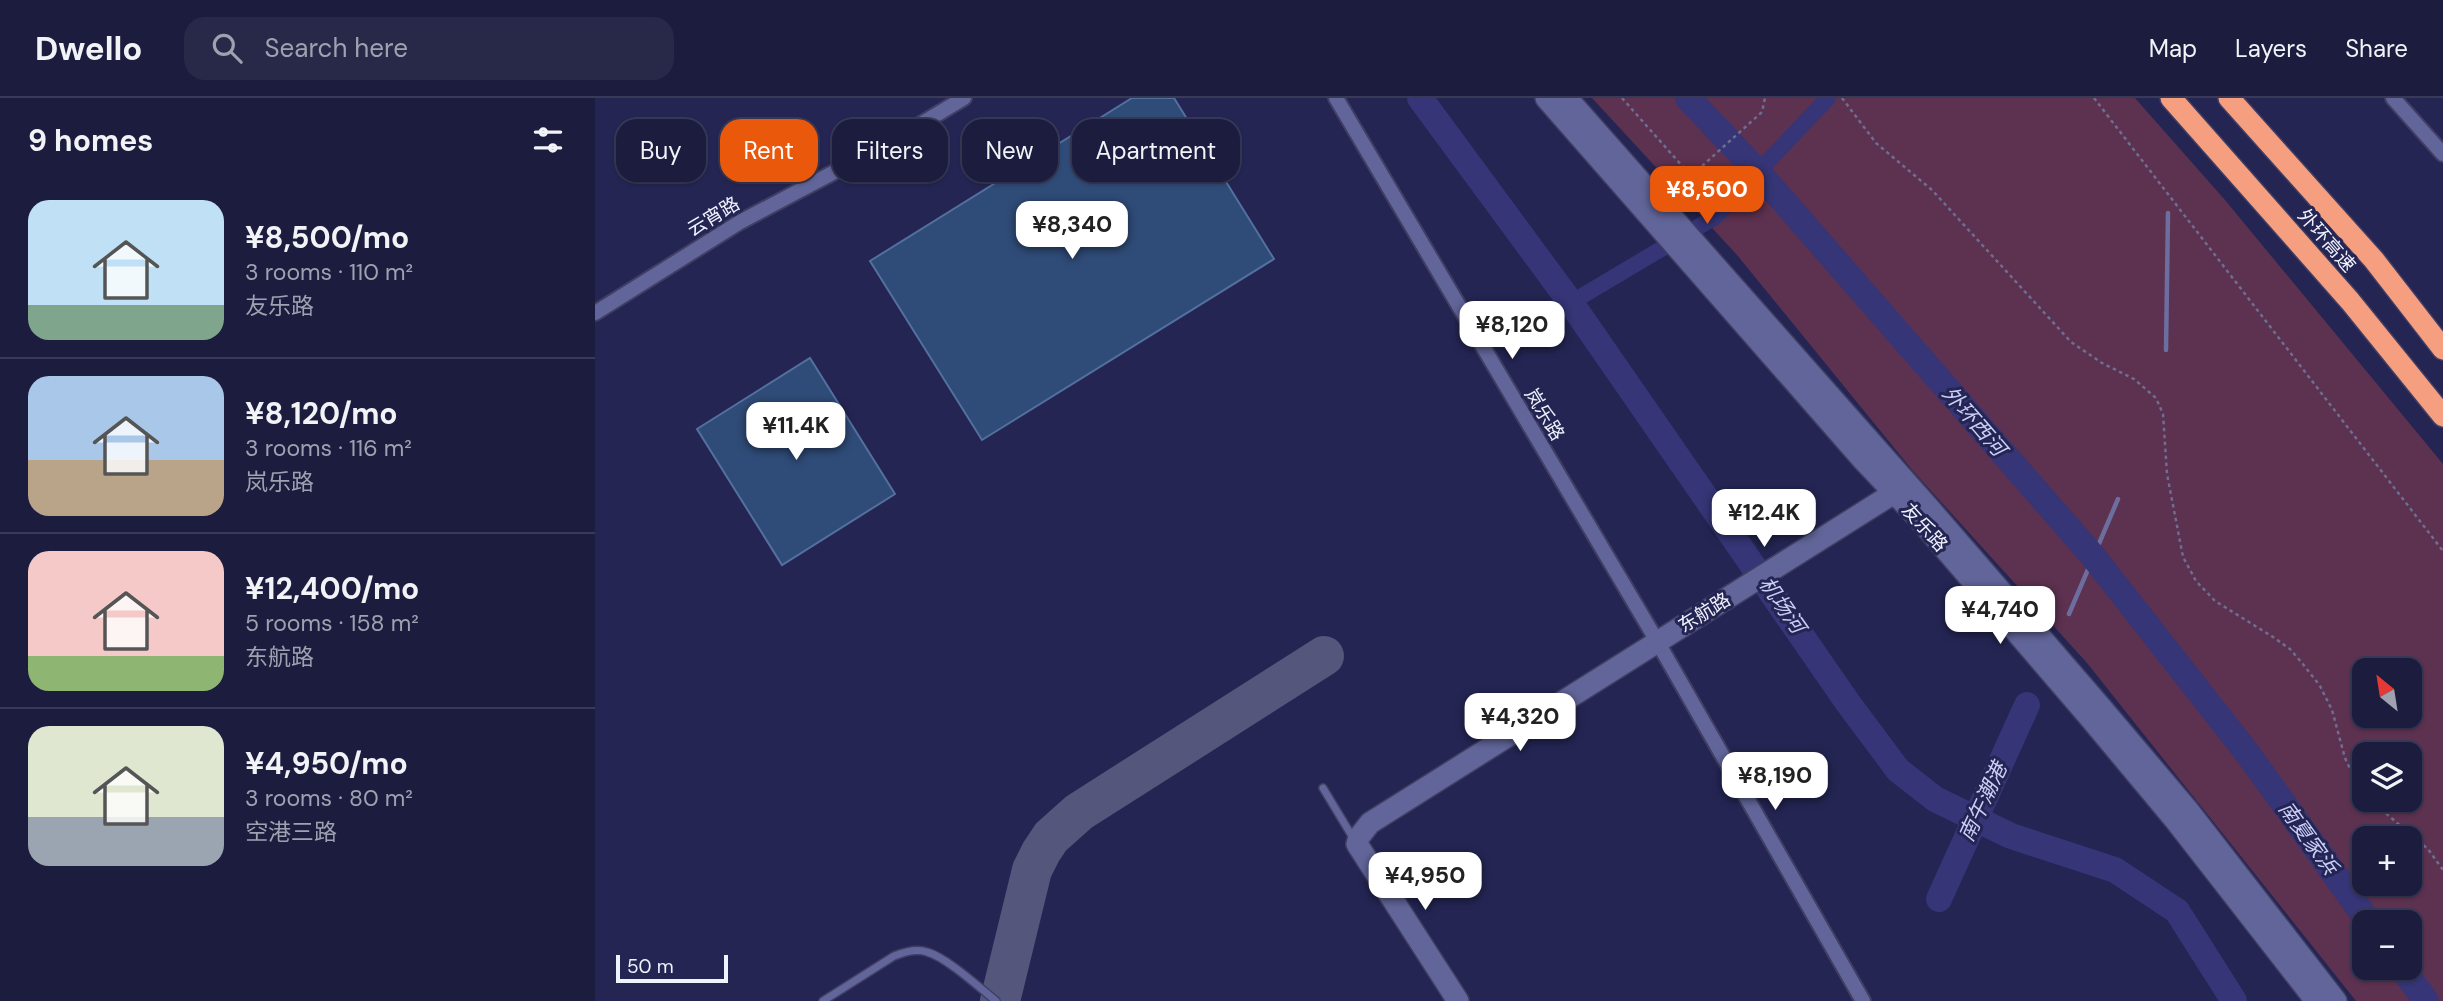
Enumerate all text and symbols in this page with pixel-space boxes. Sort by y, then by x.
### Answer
search box [184,17,674,80]
text: Dwello [35,27,142,70]
icon: search [208,29,246,67]
text: Search here [264,31,408,65]
text: Map [2149,33,2197,64]
text: Layers [2235,33,2307,64]
text: Share [2345,33,2408,64]
chip: Buy [616,119,706,182]
chip: Rent [720,119,818,182]
chip: Filters [832,119,948,182]
chip: New [962,119,1058,182]
chip: Apartment [1072,119,1240,182]
text: 9 homes [28,121,153,160]
icon: filters [529,121,567,159]
pin: ¥8,500 [1650,166,1764,226]
text: ¥8,500 [1666,174,1748,204]
street label: 云宵路 [682,191,744,242]
pin: ¥8,340 [1015,202,1129,261]
street label: 外环高速 [2292,203,2361,277]
text: ¥8,340 [1032,209,1112,239]
text: ¥8,500/mo [245,218,409,257]
icon: home [84,228,168,312]
text: 3 rooms · 110 m² [245,257,413,287]
text: 友乐路 [245,291,314,321]
pin: ¥8,120 [1455,302,1569,361]
text: ¥8,120 [1476,309,1548,339]
water label: 外环西河 [1936,380,2015,465]
street label: 岚乐路 [1519,383,1570,445]
text: ¥8,120/mo [245,394,398,433]
pin: ¥11.4K [739,402,853,462]
icon: home [84,404,168,488]
text: ¥11.4K [762,410,830,440]
text: 3 rooms · 116 m² [245,433,412,463]
text: 岚乐路 [245,467,314,497]
pin: ¥12.4K [1707,490,1821,549]
text: ¥12.4K [1728,497,1800,527]
street label: 友乐路 [1896,498,1953,557]
text: ¥12,400/mo [245,569,419,608]
water label: 机场河 [1752,571,1814,642]
icon: home [84,579,168,663]
street label: 东航路 [1673,587,1735,638]
pin: ¥4,740 [1943,587,2057,646]
text: ¥4,740 [1961,594,2039,624]
text: 5 rooms · 158 m² [245,608,419,638]
text: 东航路 [245,642,314,672]
north arrow [2352,658,2422,728]
map controls [2352,658,2422,980]
pin: ¥4,320 [1463,694,1577,753]
text: ¥4,320 [1481,701,1559,731]
button: layers [2352,742,2422,812]
text: ¥4,950/mo [245,744,408,783]
pin: ¥8,190 [1718,752,1832,812]
icon: home [84,754,168,838]
water label: 南午潮港 [1953,755,2015,846]
text: ¥8,190 [1738,760,1812,790]
text: 3 rooms · 80 m² [245,783,413,813]
water label: 南夏家浜 [2272,796,2345,882]
text: 空港三路 [245,817,337,847]
button: + [2352,826,2422,896]
pin: ¥4,950 [1368,852,1482,912]
text: ¥4,950 [1385,860,1465,890]
button: − [2352,910,2422,980]
scale bar [616,952,728,984]
text: 50 m [627,954,674,979]

